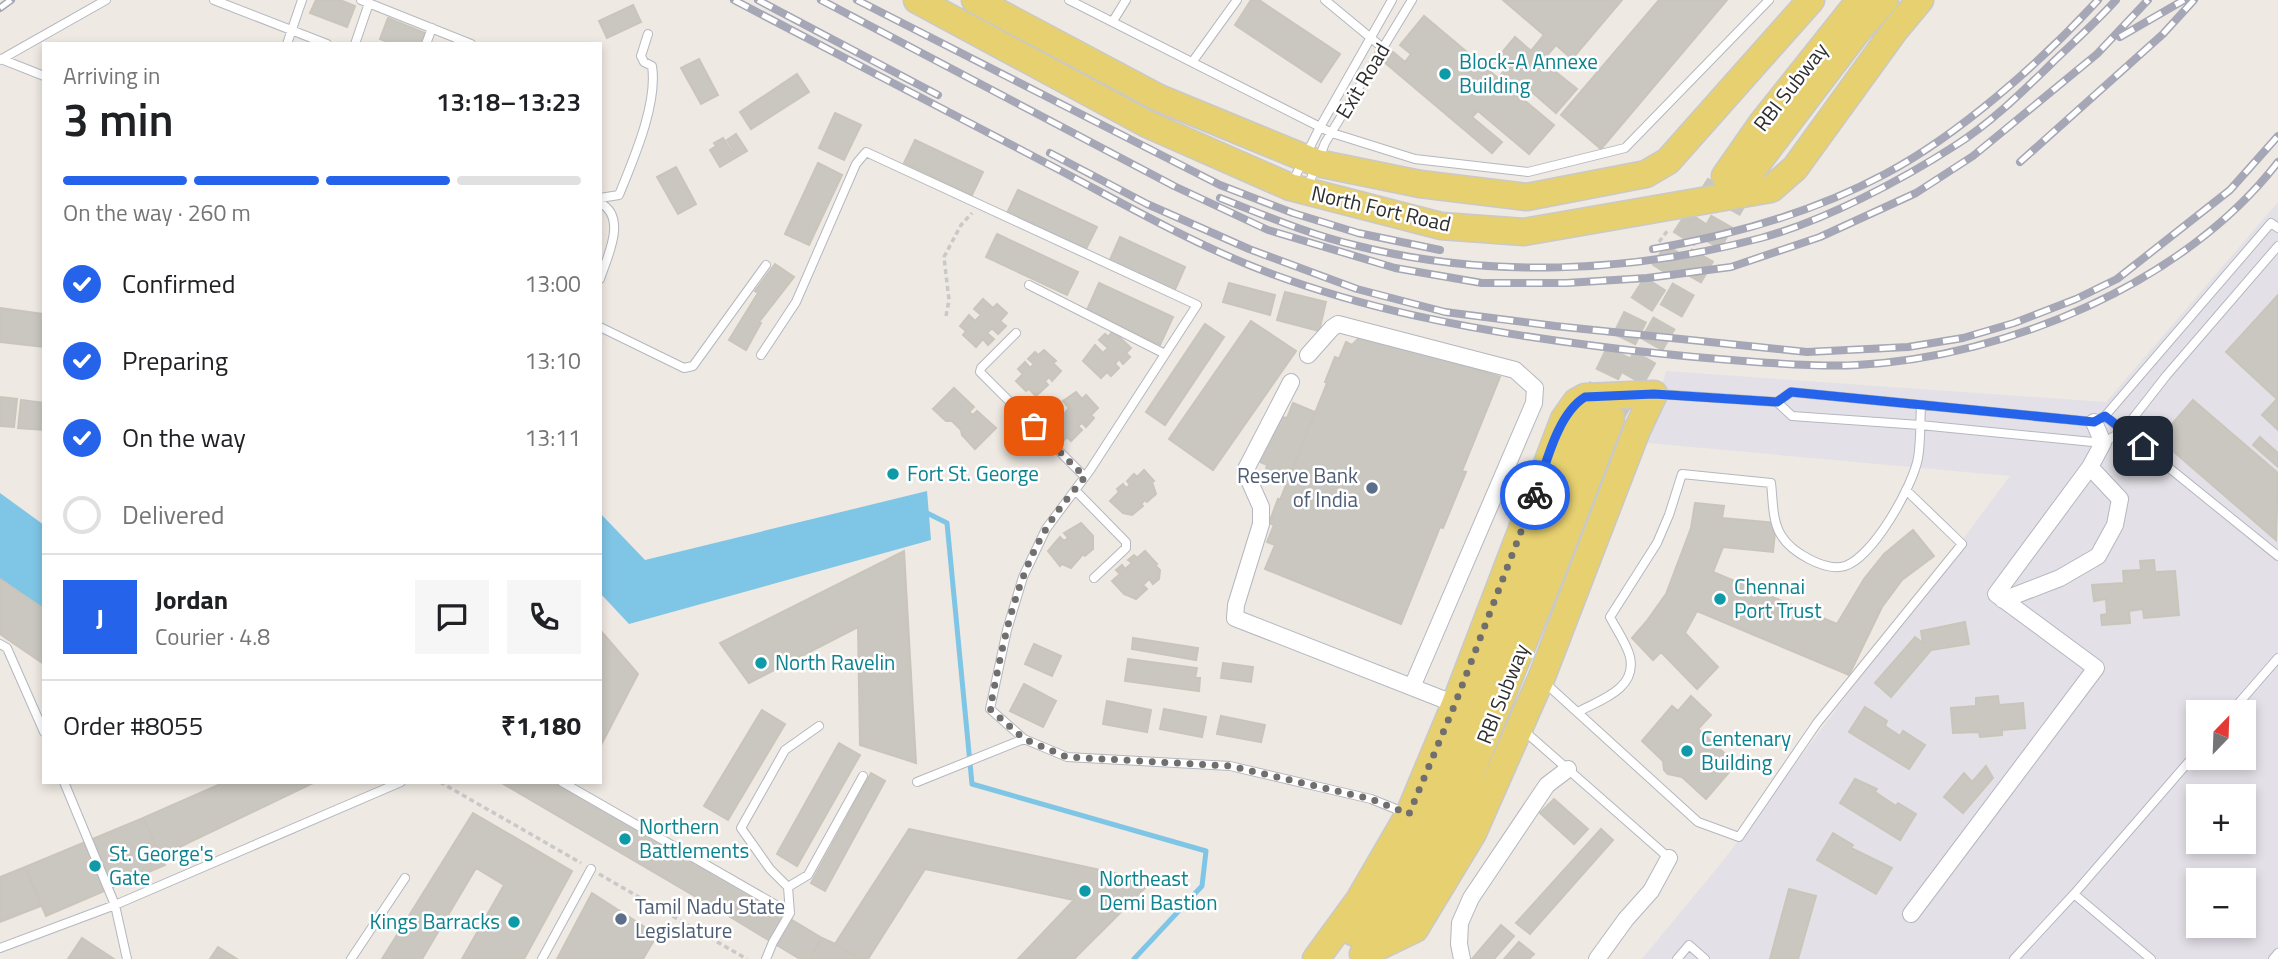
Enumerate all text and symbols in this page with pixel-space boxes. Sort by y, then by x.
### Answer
street label: RBI Subway [1745,35,1835,138]
street label: Exit Road [1327,37,1397,124]
place label: Block-A Annexe Building [1459,45,1598,101]
text: Arriving in [63,58,160,93]
marker: Block-A Annexe Building [1437,66,1453,82]
text: 13:18–13:23 [436,82,581,121]
text: 3 min [63,84,174,154]
street label: North Fort Road [1308,176,1454,240]
text: On the way · 260 m [63,195,251,230]
text: Confirmed [122,264,236,303]
icon: check [63,265,101,303]
text: 13:00 [524,266,581,301]
text: Preparing [122,341,228,380]
icon: check [63,342,101,380]
text: 13:10 [524,343,581,378]
pin [1004,396,1064,456]
icon: bag [1015,407,1053,445]
pin [2113,416,2173,476]
text: On the way [122,418,246,457]
icon: check [63,419,101,457]
text: 13:11 [524,420,581,455]
icon: home [2124,427,2162,465]
place label: Fort St. George [907,457,1039,489]
place label: Reserve Bank of India [1237,459,1358,515]
courier [1500,460,1570,530]
marker: Fort St. George [885,466,901,482]
icon: bike [1516,476,1554,514]
marker: Reserve Bank of India [1364,480,1380,496]
text: Delivered [122,495,225,534]
place label: Chennai Port Trust [1734,570,1822,626]
text: Jordan [155,580,228,619]
button: chat [415,580,489,654]
button: phone [507,580,581,654]
marker: Chennai Port Trust [1712,591,1728,607]
text: J [96,598,104,637]
text: Courier · 4.8 [155,619,270,654]
street label: RBI Subway [1467,639,1537,749]
place label: North Ravelin [775,646,895,678]
marker: North Ravelin [753,655,769,671]
north arrow [2186,700,2256,770]
map controls [2186,700,2256,938]
text: Order #8055 [63,706,203,745]
text: ₹1,180 [501,706,581,745]
place label: Centenary Building [1701,722,1791,778]
marker: Centenary Building [1679,743,1695,759]
button: + [2186,784,2256,854]
place label: Northern Battlements [639,810,749,866]
marker: Northern Battlements [617,831,633,847]
place label: St. George's Gate [109,837,214,893]
marker: St. George's Gate [87,858,103,874]
place label: Northeast Demi Bastion [1099,862,1217,918]
button: − [2186,868,2256,938]
marker: Northeast Demi Bastion [1077,883,1093,899]
place label: Tamil Nadu State Legislature [635,890,785,946]
place label: Kings Barracks [370,905,500,937]
marker: Tamil Nadu State Legislature [613,911,629,927]
marker: Kings Barracks [506,914,522,930]

